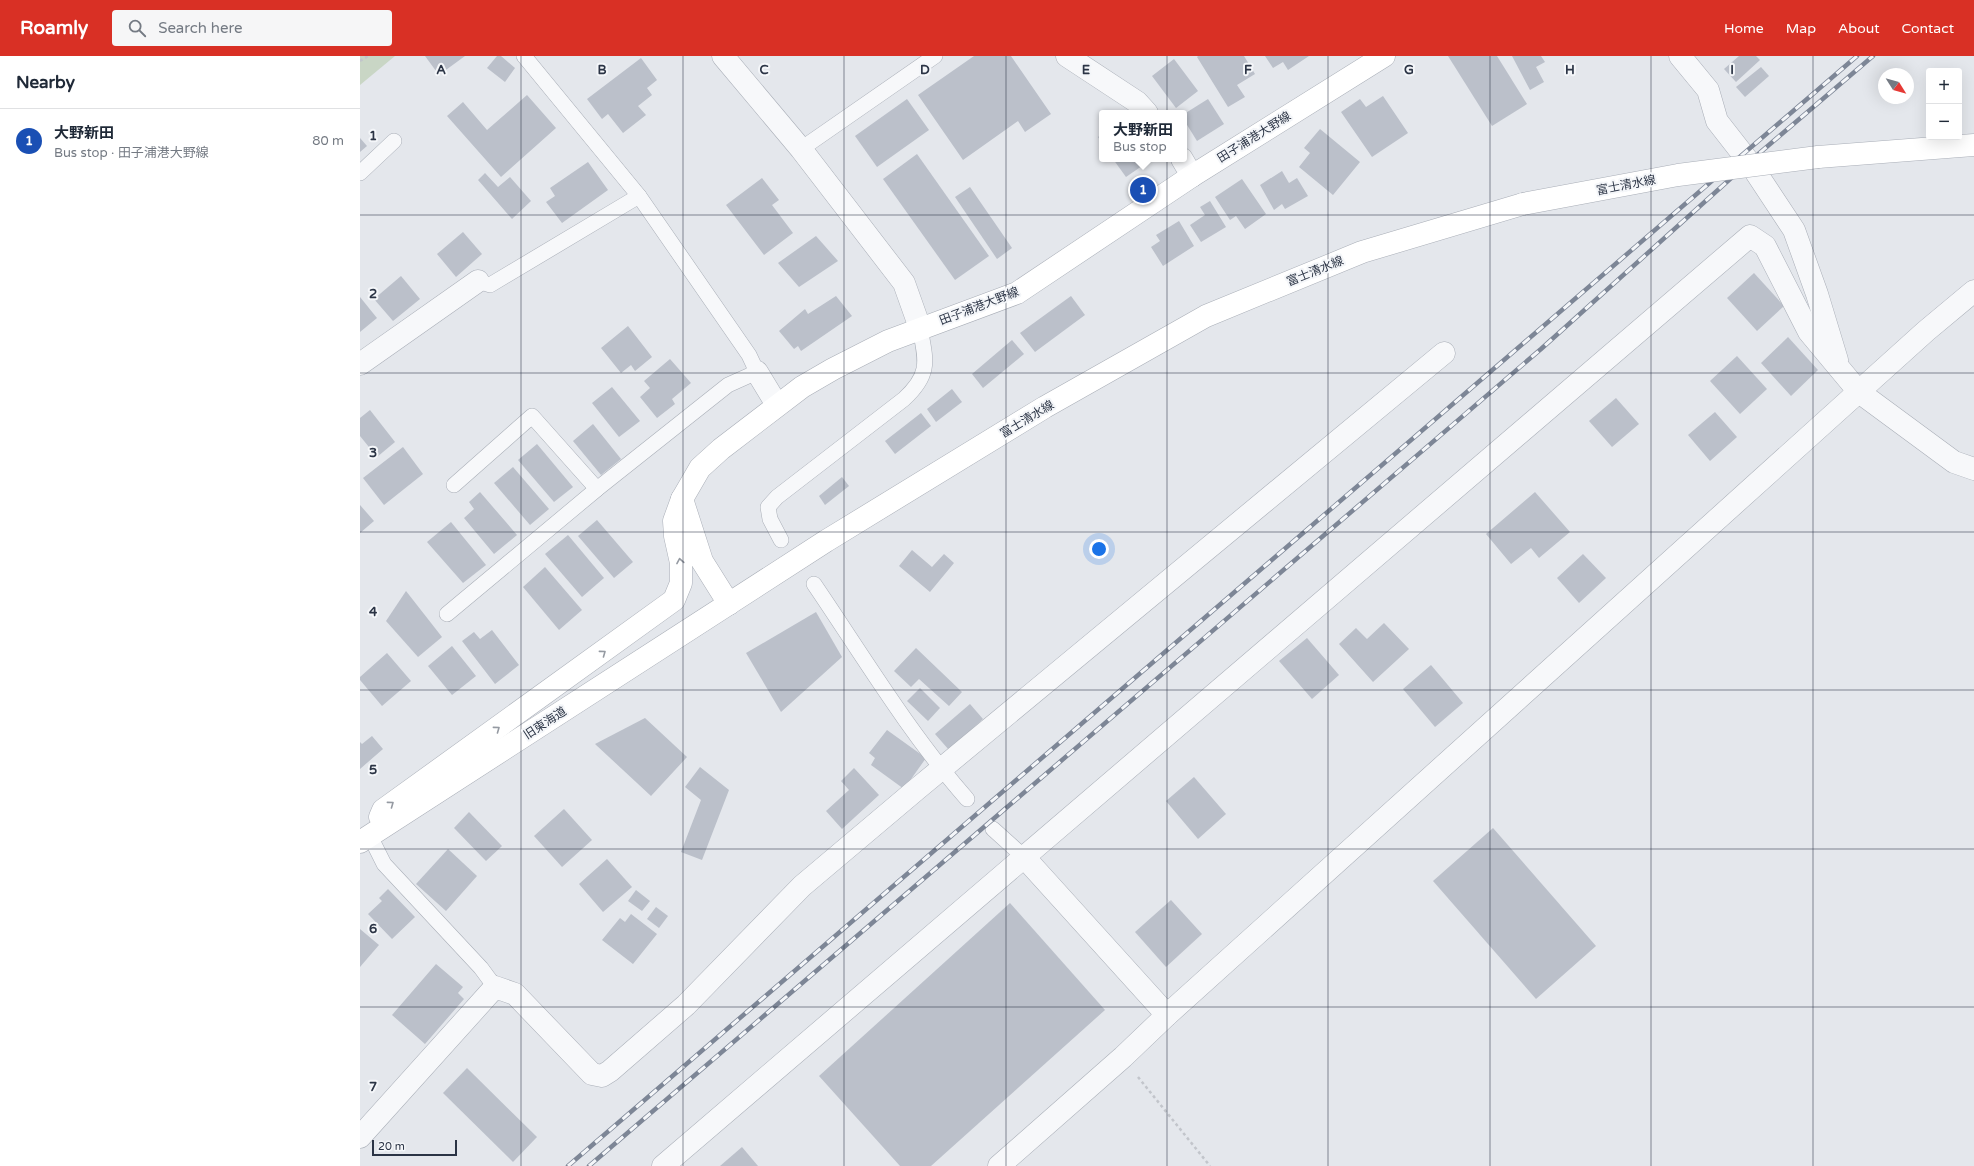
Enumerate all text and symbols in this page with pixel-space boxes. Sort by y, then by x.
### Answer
search box [112,10,392,46]
text: Roamly [20,17,88,39]
icon: search [126,17,148,39]
text: Search here [158,19,243,37]
text: Home [1724,20,1764,37]
text: Map [1786,20,1816,37]
text: About [1838,20,1880,37]
text: Contact [1902,20,1954,37]
text: A [436,62,446,78]
text: B [597,62,607,78]
text: C [759,62,769,78]
text: D [920,62,930,78]
text: E [1082,62,1090,78]
text: F [1244,62,1252,78]
text: G [1404,62,1414,78]
text: H [1565,62,1575,78]
text: I [1730,62,1734,78]
north arrow [1878,68,1914,104]
map controls [1926,68,1962,140]
button: + [1926,68,1962,104]
text: Nearby [16,72,75,93]
button: − [1926,104,1962,140]
street label: 田子浦港大野線 [1215,109,1293,165]
popup [1099,110,1187,162]
text: 大野新田 [1113,121,1173,139]
text: 大野新田 [54,124,114,142]
text: 1 [369,128,377,144]
text: 1 [25,133,33,149]
text: 80 m [312,133,344,149]
text: Bus stop [1113,139,1167,155]
text: Bus stop · 田子浦港大野線 [54,145,209,161]
street label: 富士清水線 [1595,172,1657,198]
pin: 1 [1130,175,1156,205]
street label: 富士清水線 [1285,253,1345,289]
street label: 田子浦港大野線 [937,284,1021,328]
text: 2 [369,286,377,302]
street label: 富士清水線 [998,398,1056,440]
text: 3 [369,445,377,461]
your location [1089,539,1109,559]
one-way arrow [676,557,685,564]
text: 4 [369,604,378,620]
one-way arrow [598,651,605,658]
street label: 旧東海道 [521,704,569,742]
one-way arrow [493,726,500,733]
text: 5 [369,762,377,778]
one-way arrow [387,802,394,809]
text: 6 [369,921,377,937]
text: 7 [369,1079,377,1095]
scale bar [372,1138,457,1157]
text: 20 m [378,1140,405,1153]

